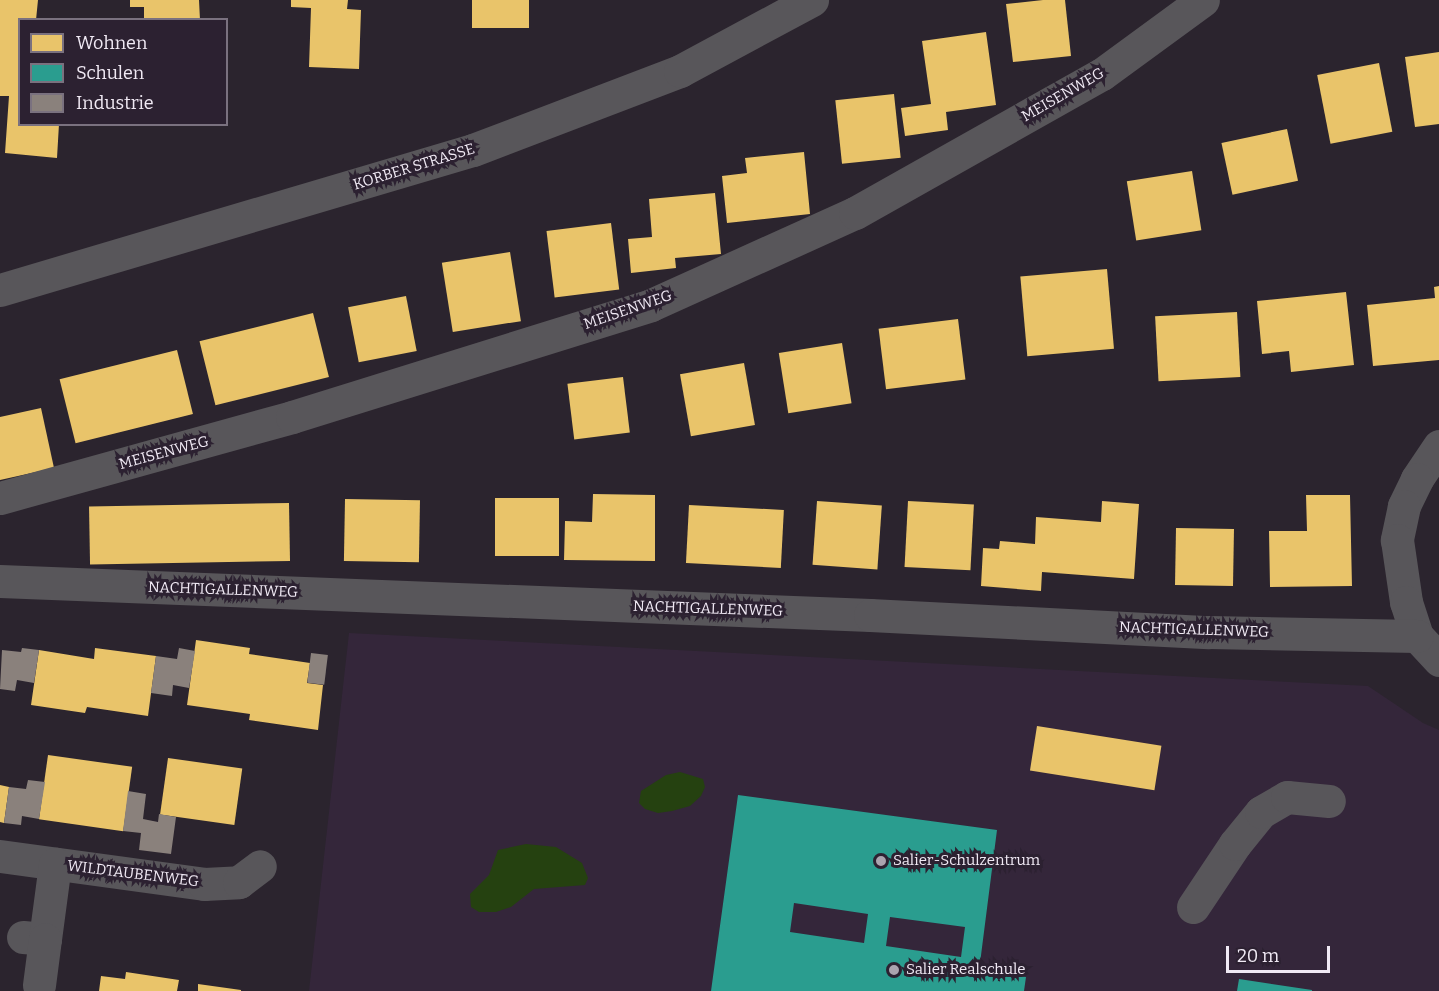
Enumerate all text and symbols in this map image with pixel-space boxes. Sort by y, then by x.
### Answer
legend [18,18,228,126]
text: Wohnen [76,32,147,54]
text: Schulen [76,62,144,84]
street label: MEISENWEG [1019,64,1107,126]
text: Industrie [76,92,154,114]
street label: KORBER STRASSE [351,140,477,194]
street label: MEISENWEG [581,286,675,334]
street label: MEISENWEG [117,432,211,474]
street label: NACHTIGALLENWEG [148,578,298,602]
street label: NACHTIGALLENWEG [633,597,783,621]
street label: NACHTIGALLENWEG [1119,618,1269,642]
place label: Salier-Schulzentrum [893,852,1040,870]
marker: Salier-Schulzentrum [874,854,888,868]
street label: WILDTAUBENWEG [66,857,200,891]
scale bar [1229,934,1332,972]
text: 20 m [1237,945,1279,967]
place label: Salier Realschule [906,961,1025,979]
marker: Salier Realschule [887,963,901,977]

